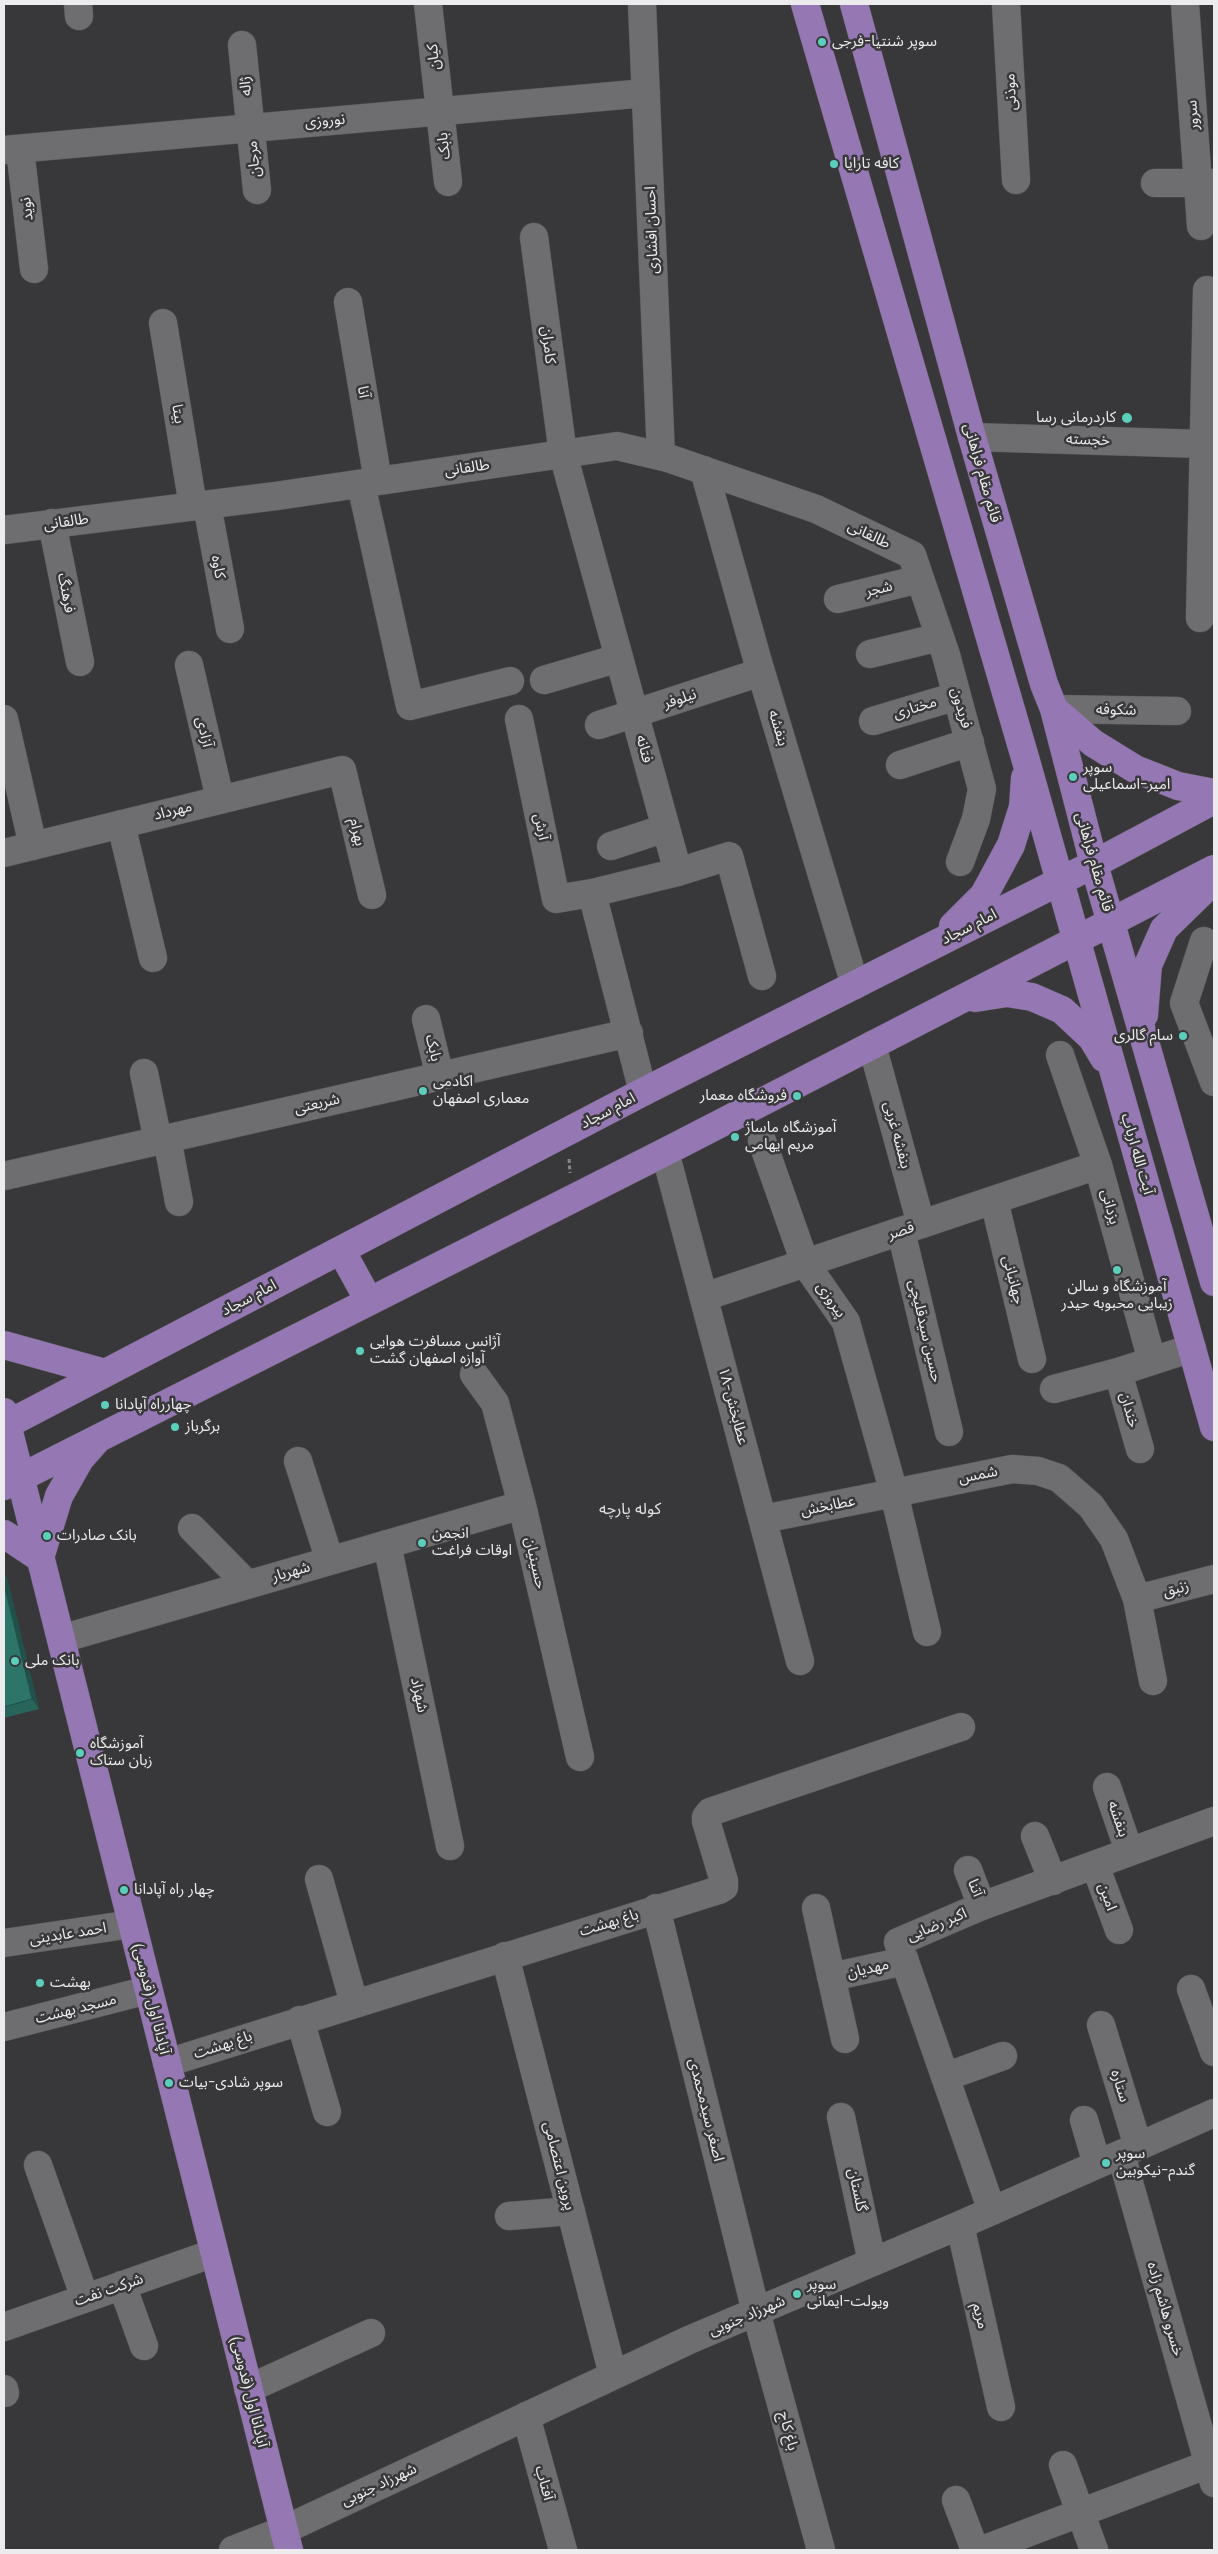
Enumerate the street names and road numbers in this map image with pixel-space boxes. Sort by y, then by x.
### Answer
street label: کیان [423,43,445,71]
street label: موذنی [1001,73,1021,111]
street label: ژاله [236,75,256,97]
street label: سرور [1183,99,1203,131]
street label: نوروزی [304,110,346,132]
street label: بابک [434,132,454,160]
street label: مرجان [243,140,265,178]
street label: احسان افشاری [641,186,663,274]
street label: نوید [17,196,37,222]
street label: کامران [537,325,559,365]
street label: آنا [353,385,373,399]
street label: بیتا [168,403,188,425]
street label: قائم مقام فراهانی [959,421,1005,525]
street label: خجسته [1066,430,1110,450]
street label: طالقانی [443,456,491,480]
street label: طالقانی [42,510,90,534]
street label: طالقانی [845,517,893,553]
street label: کاوه [207,554,229,580]
street label: فرهنگ [53,571,79,615]
street label: شجر [864,577,894,601]
street label: نیلوفر [661,685,699,713]
street label: فریدون [947,686,975,730]
street label: مختاری [891,693,939,723]
street label: شکوفه [1096,701,1136,719]
street label: بنفشه [764,708,792,748]
street label: آزادی [192,715,216,749]
street label: فتانه [632,733,656,765]
street label: مهرداد [152,798,194,824]
street label: قائم مقام فراهانی [1071,810,1117,914]
street label: آرش [529,812,553,842]
street label: بهرام [345,816,369,848]
street label: امام سجاد [938,905,1000,949]
street label: بابک [421,1033,445,1063]
street label: امام سجاد [577,1089,639,1133]
street label: شریعتی [292,1090,342,1118]
street label: بنفشه غربی [879,1099,915,1171]
street label: آیت الله ارباب [1117,1111,1157,1197]
street label: یزدانی [1097,1187,1123,1227]
street label: قصر [885,1218,917,1244]
street label: جهانبانی [998,1254,1028,1306]
street label: امام سجاد [218,1276,280,1320]
street label: حسین سیدقلیچی [904,1278,946,1384]
street label: پیروزی [812,1279,850,1321]
street label: ۱۸-عطابخش [714,1365,752,1447]
street label: خندان [1115,1390,1143,1430]
street label: شمس [957,1462,999,1488]
street label: عطابخش [799,1492,857,1520]
street label: حسینیان [520,1535,550,1591]
street label: شهریار [270,1558,312,1586]
street label: زنبق [1161,1577,1191,1601]
street label: شهزاد [406,1676,432,1714]
street label: بنفشه [1104,1799,1132,1839]
street label: آتنا [963,1877,987,1899]
street label: امین [1094,1881,1120,1913]
street label: اکبر رضایی [904,1904,970,1946]
street label: باغ بهشت [577,1906,641,1940]
street label: احمد عابدینی [28,1919,108,1949]
street label: آپادانا اول (قدوسی) [129,1942,173,2056]
street label: مهدیان [845,1955,891,1983]
street label: مسجد بهشت [34,1990,118,2028]
street label: باغ بهشت [191,2027,255,2063]
street label: اصغر سیدمحمدی [684,2057,728,2163]
street label: ستاره [1107,2068,1133,2104]
street label: پروین اعتصامی [539,2120,579,2212]
street label: گلستان [844,2167,870,2213]
street label: خسرو هاشم زاده [1143,2260,1187,2358]
street label: شرکت نفت [72,2270,146,2310]
street label: شهرزاد جنوبی [706,2292,788,2340]
street label: مریم [968,2301,992,2331]
street label: آپادانا اول (قدوسی) [227,2335,271,2449]
street label: باغ کاج [774,2409,802,2453]
street label: شهرزاد جنوبی [338,2460,420,2510]
street label: آفتاب [531,2464,557,2502]

